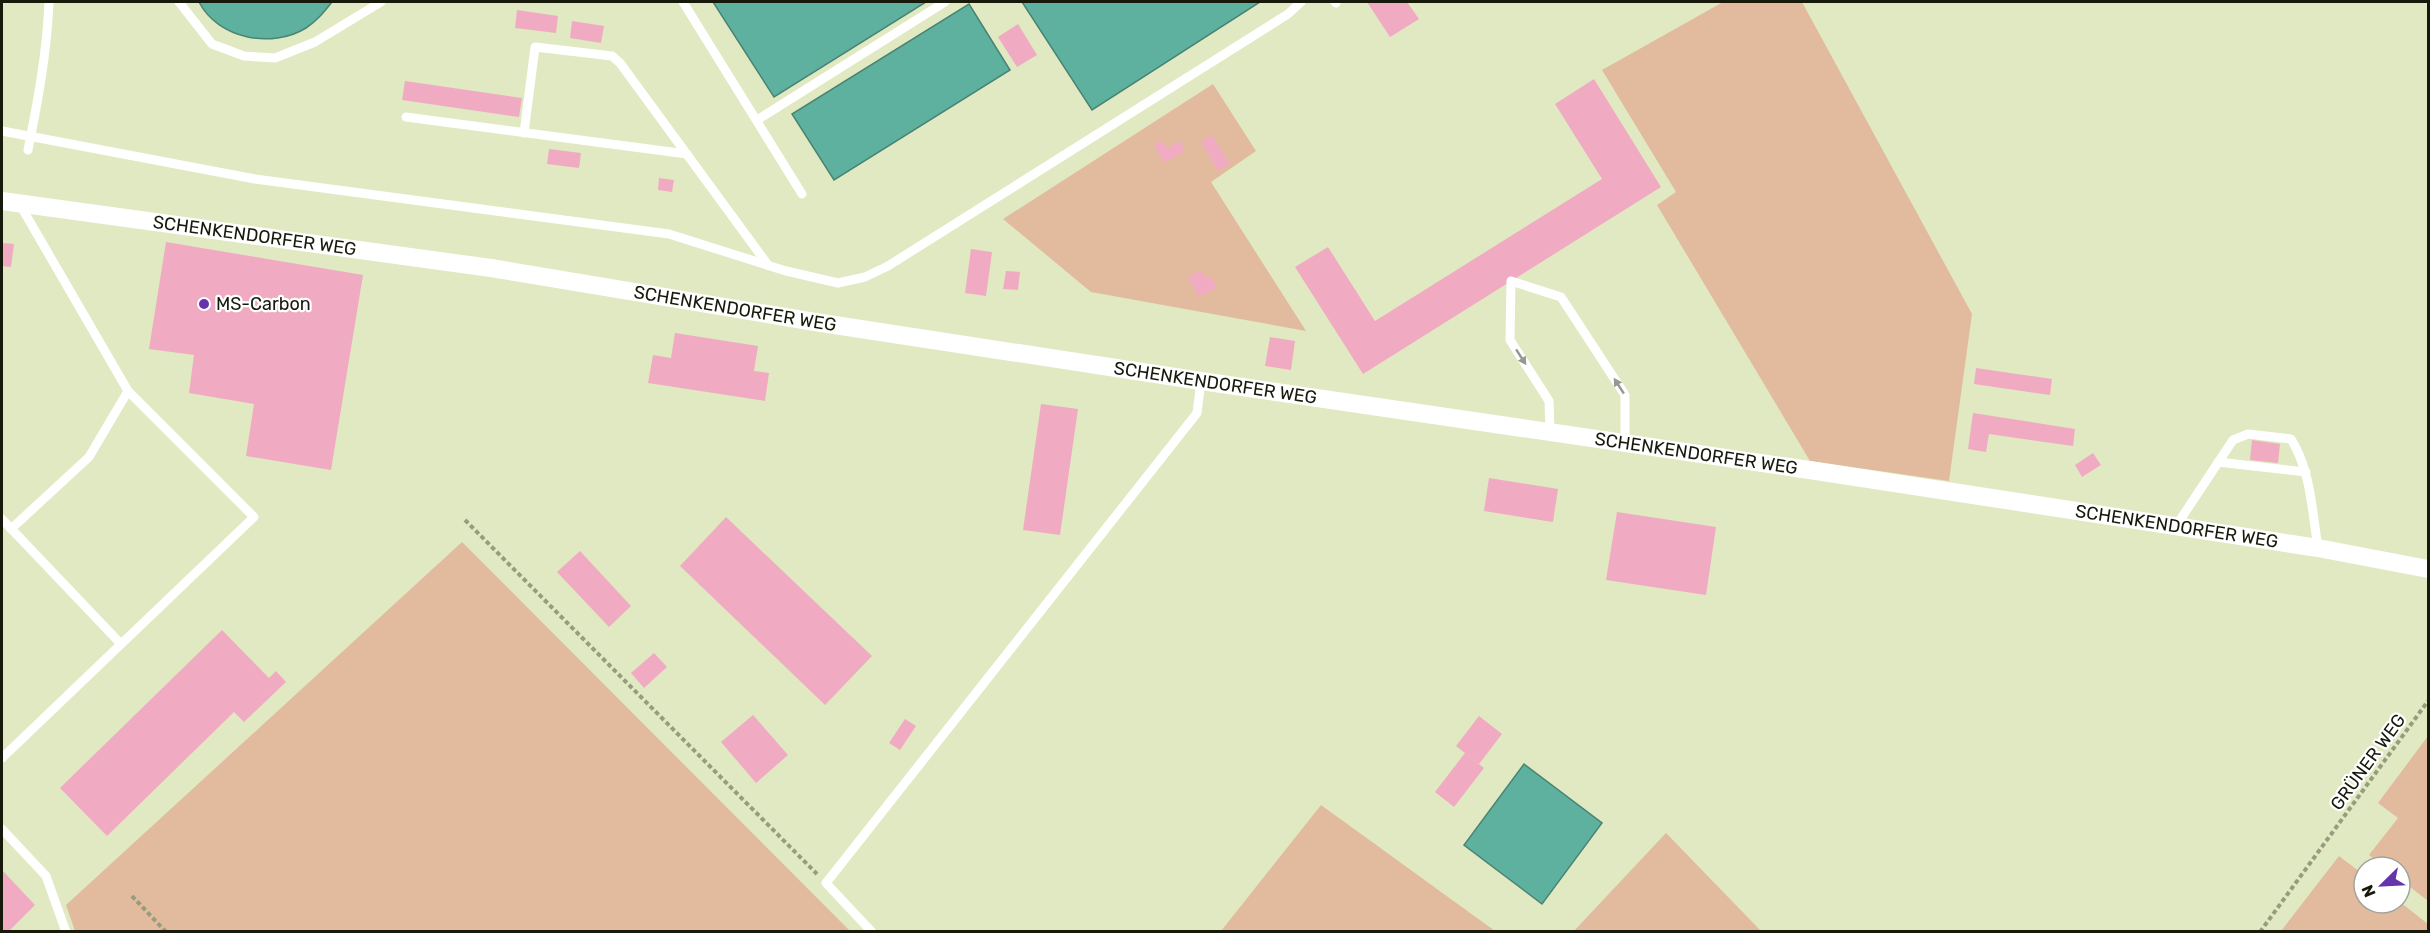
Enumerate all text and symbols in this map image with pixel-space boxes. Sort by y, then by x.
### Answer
street label: SCHENKENDORFER WEG [152,211,358,260]
street label: SCHENKENDORFER WEG [632,281,838,336]
place label: MS-Carbon [216,293,311,315]
marker: MS-Carbon [197,297,211,311]
one-way arrow [1515,349,1526,365]
street label: SCHENKENDORFER WEG [1112,357,1318,409]
one-way arrow [1613,378,1624,394]
street label: SCHENKENDORFER WEG [1593,428,1799,479]
street label: SCHENKENDORFER WEG [2074,500,2280,553]
street label: GRÜNER WEG [2326,710,2410,814]
north arrow [2352,855,2412,915]
text: N [2358,882,2380,900]

